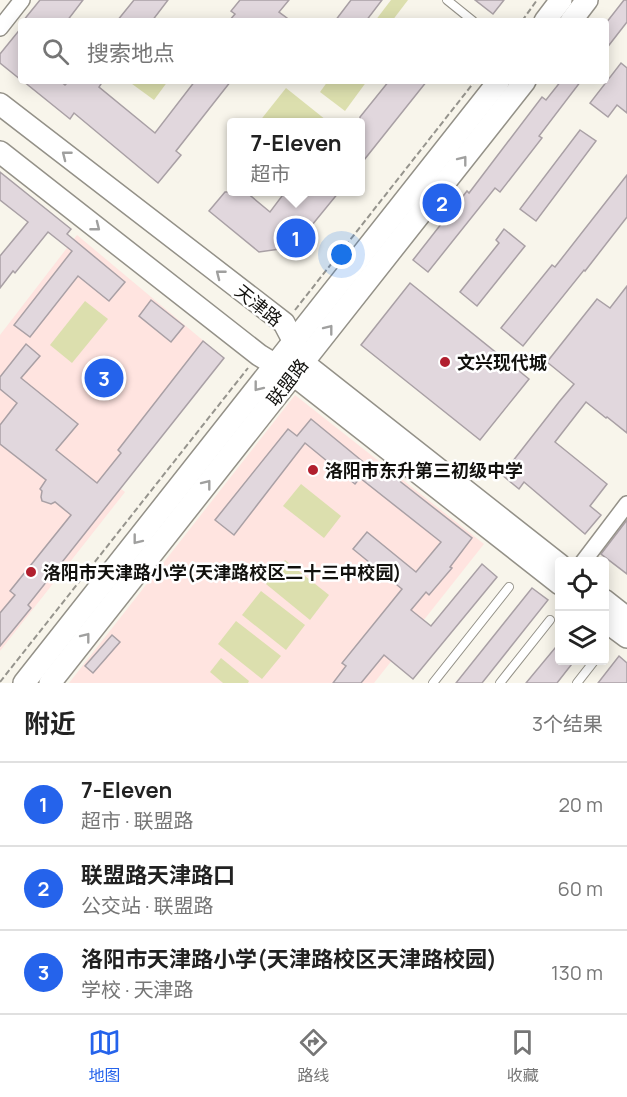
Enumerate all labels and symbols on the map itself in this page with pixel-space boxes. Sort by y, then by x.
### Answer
one-way arrow [62,152,73,163]
one-way arrow [456,155,467,166]
pin: 2 [422,180,462,226]
pin: 1 [276,216,316,260]
one-way arrow [89,219,100,230]
your location [327,240,356,269]
one-way arrow [216,271,227,282]
street label: 天津路 [230,279,288,331]
one-way arrow [322,325,333,336]
place label: 文兴现代城 [457,350,547,374]
street label: 联盟路 [261,353,313,411]
marker: 文兴现代城 [438,355,452,369]
pin: 3 [84,356,124,400]
one-way arrow [255,381,266,392]
place label: 洛阳市东升第三初级中学 [325,458,523,482]
marker: 洛阳市东升第三初级中学 [306,463,320,477]
one-way arrow [199,480,210,491]
one-way arrow [133,533,144,544]
place label: 洛阳市天津路小学(天津路校区二十三中校园) [43,560,401,584]
marker: 洛阳市天津路小学(天津路校区二十三中校园) [24,565,38,579]
one-way arrow [79,633,90,644]

